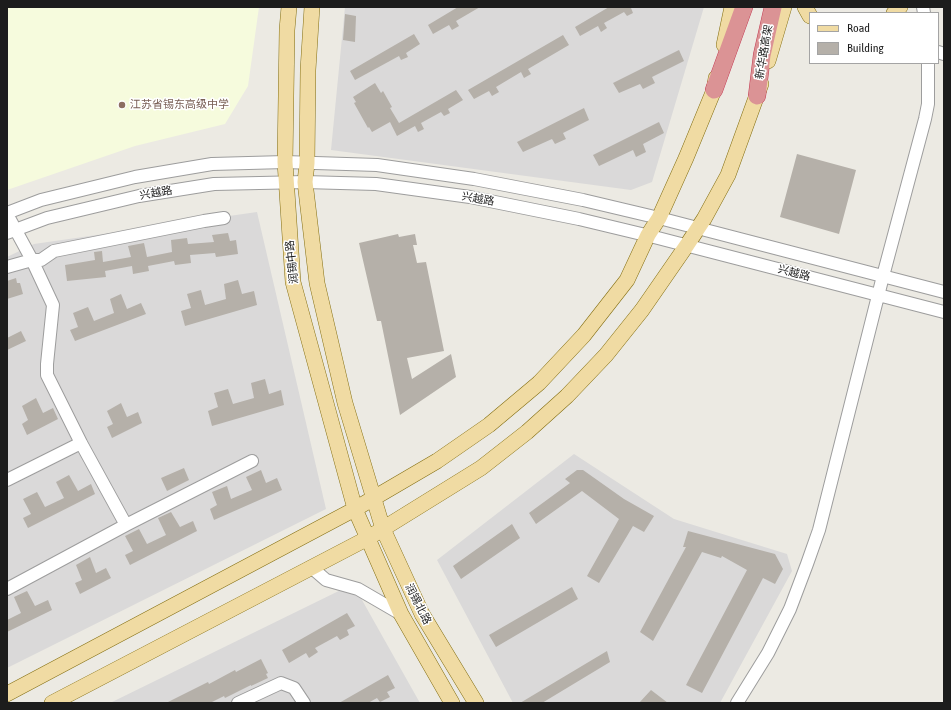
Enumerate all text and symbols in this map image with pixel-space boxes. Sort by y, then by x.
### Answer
legend [809,12,939,64]
text: Road [847,21,870,35]
street label: 新华路高架 [753,24,775,80]
text: Building [847,41,884,55]
place label: 江苏省锡东高级中学 [130,98,229,112]
marker: 江苏省锡东高级中学 [117,100,127,110]
street label: 兴越路 [139,184,173,202]
street label: 兴越路 [461,190,495,208]
street label: 润锡中路 [283,239,301,285]
street label: 兴越路 [776,263,812,283]
street label: 润锡北路 [402,581,434,627]

